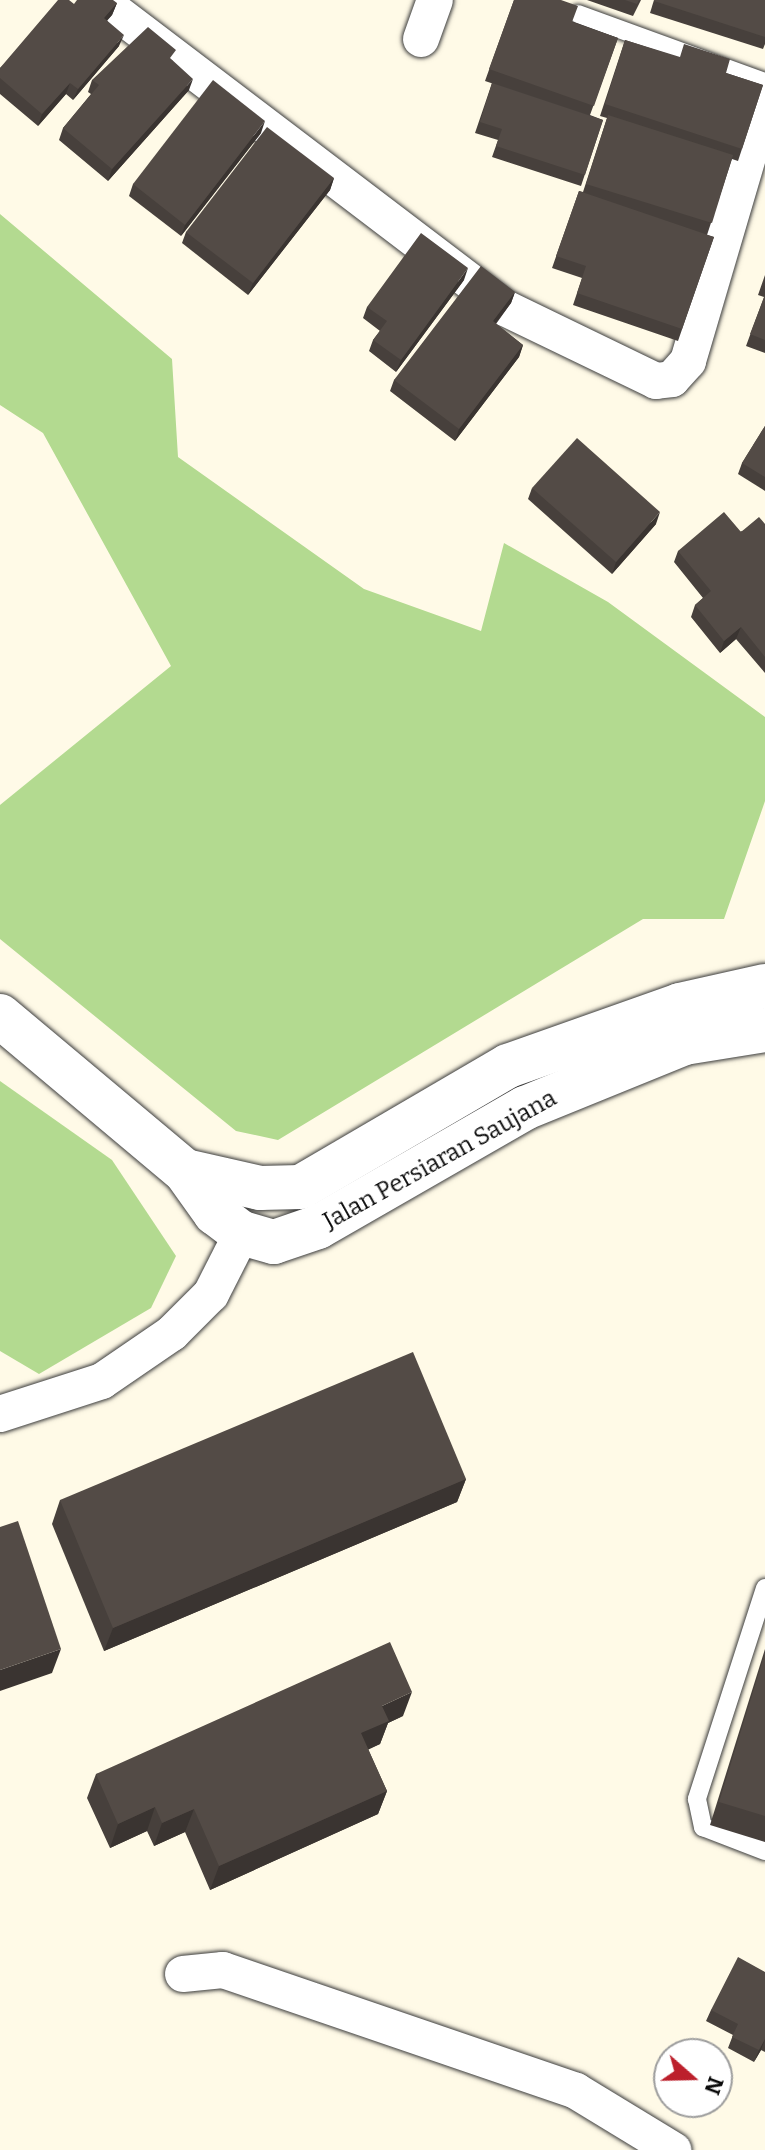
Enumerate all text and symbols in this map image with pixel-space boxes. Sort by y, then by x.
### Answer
street label: Jalan Persiaran Saujana [319,1084,561,1236]
north arrow [653,2038,733,2118]
text: N [699,2073,730,2098]

